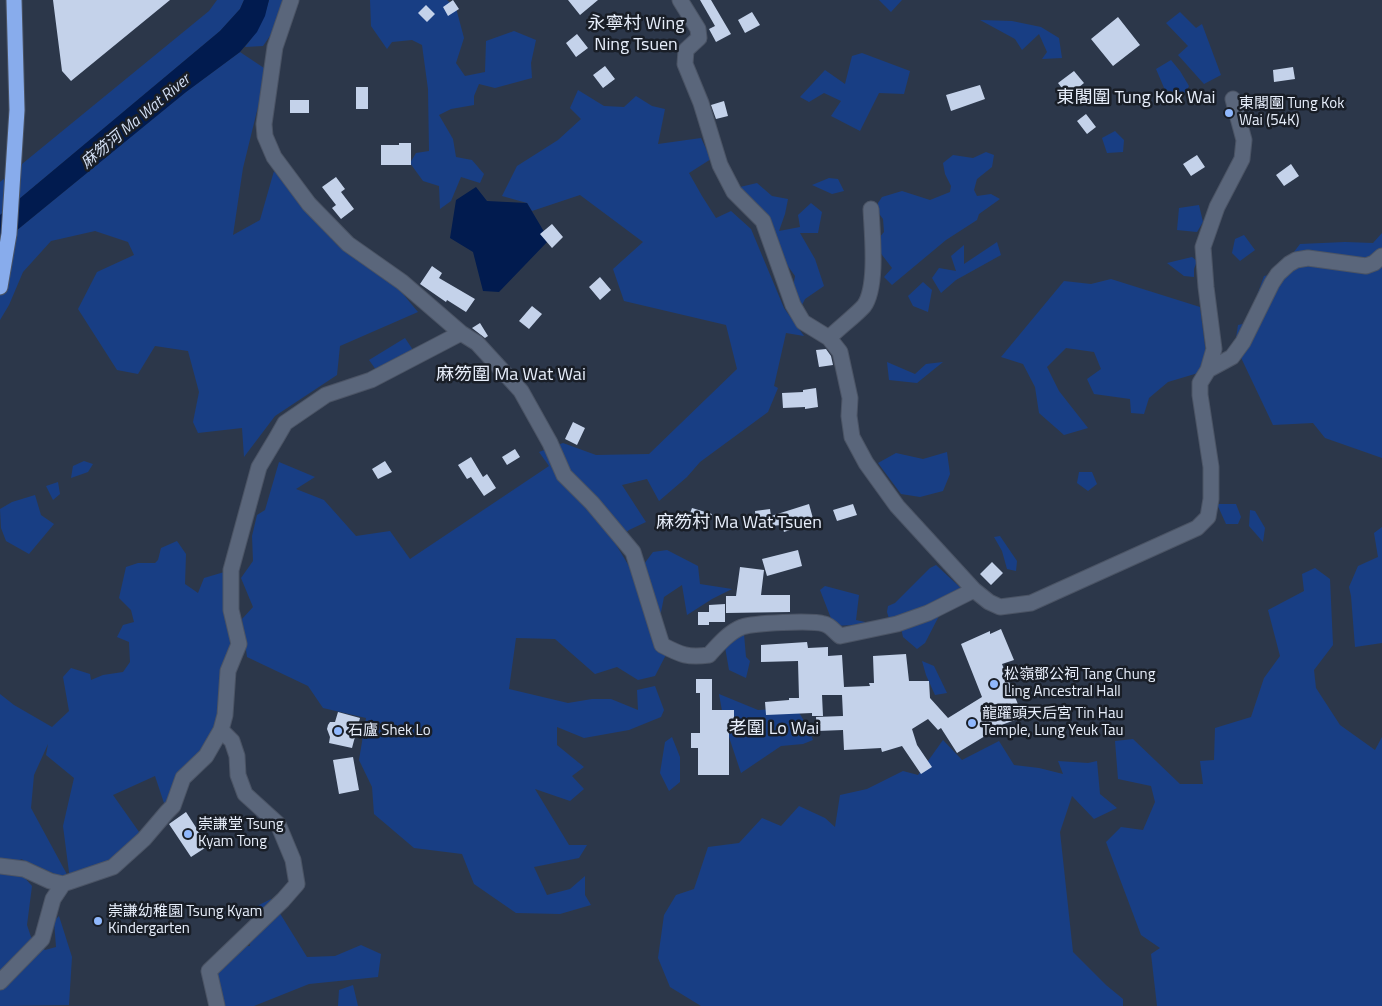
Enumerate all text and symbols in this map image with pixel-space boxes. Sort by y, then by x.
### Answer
district label: 永寧村 Wing Ning Tsuen [588,14,684,56]
water label: 麻笏河 Ma Wat River [77,71,195,173]
district label: 東閣圍 Tung Kok Wai [1057,88,1215,110]
place label: 東閣圍 Tung Kok Wai (54K) [1239,95,1344,130]
marker: 東閣圍 Tung Kok Wai (54K) [1223,107,1235,119]
district label: 麻笏圍 Ma Wat Wai [436,365,586,387]
district label: 麻笏村 Ma Wat Tsuen [656,513,822,535]
place label: 松嶺鄧公祠 Tang Chung Ling Ancestral Hall [1004,666,1155,701]
marker: 松嶺鄧公祠 Tang Chung Ling Ancestral Hall [988,678,1000,690]
place label: 龍躍頭天后宮 Tin Hau Temple, Lung Yeuk Tau [982,705,1123,740]
marker: 龍躍頭天后宮 Tin Hau Temple, Lung Yeuk Tau [966,717,978,729]
district label: 老圍 Lo Wai [729,719,819,741]
place label: 石廬 Shek Lo [348,722,431,740]
marker: 石廬 Shek Lo [332,725,344,737]
place label: 崇謙堂 Tsung Kyam Tong [198,816,284,851]
marker: 崇謙堂 Tsung Kyam Tong [182,828,194,840]
place label: 崇謙幼稚園 Tsung Kyam Kindergarten [108,903,262,938]
marker: 崇謙幼稚園 Tsung Kyam Kindergarten [92,915,104,927]

